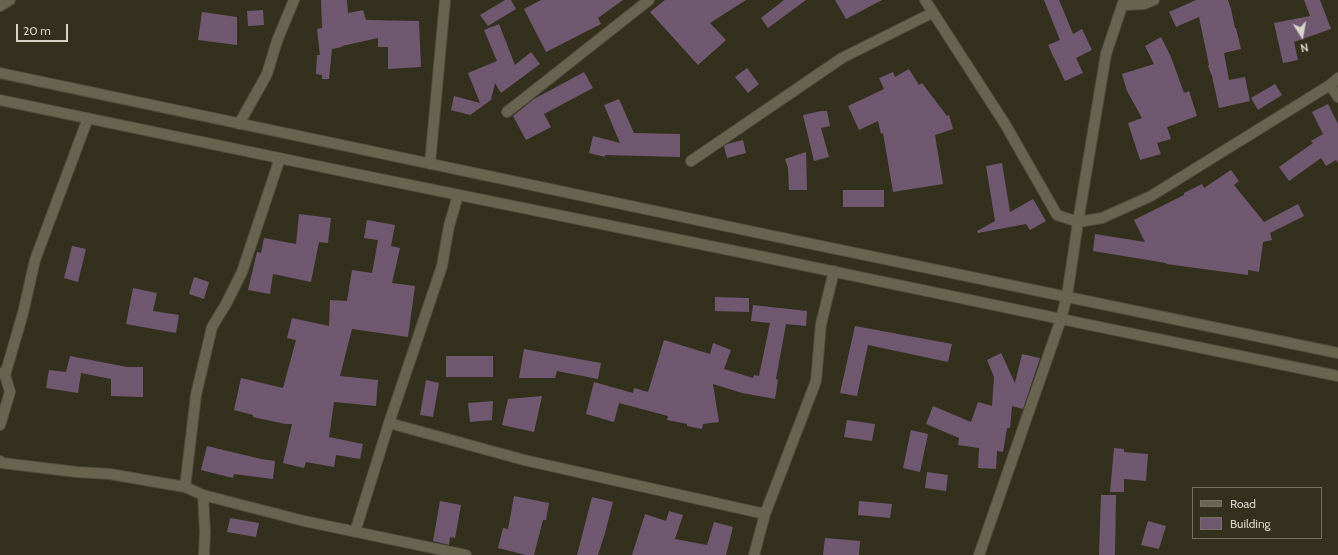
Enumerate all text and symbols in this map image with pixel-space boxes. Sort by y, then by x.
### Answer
scale bar [18,16,70,42]
north arrow [1282,16,1322,56]
text: 20 m [23,23,51,38]
text: N [1299,40,1309,55]
legend [1192,487,1322,539]
text: Road [1230,496,1256,511]
text: Building [1230,516,1271,531]

